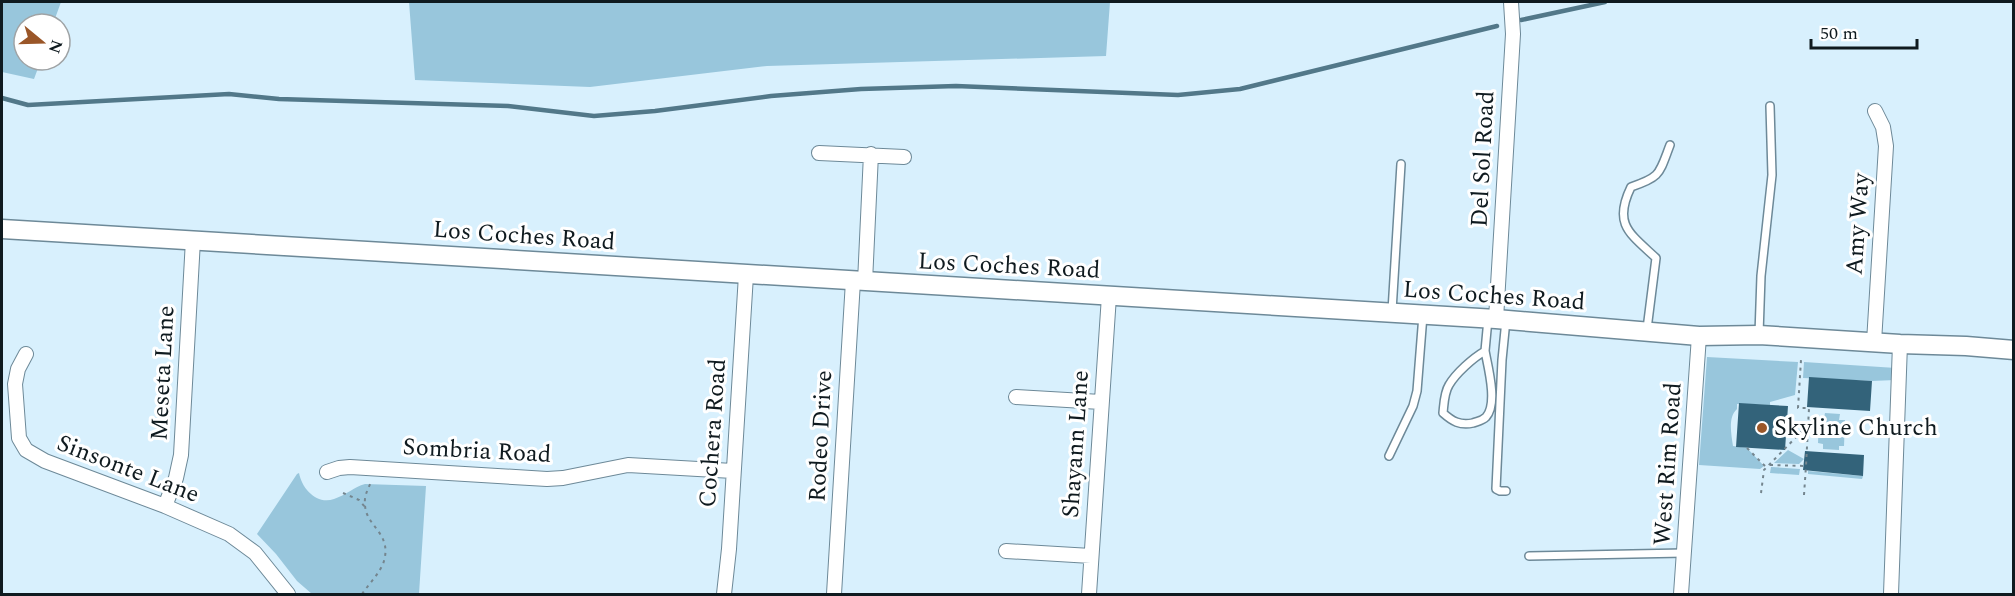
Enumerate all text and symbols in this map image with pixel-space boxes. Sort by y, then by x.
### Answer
north arrow [12,12,72,72]
scale bar [1811,12,1918,50]
text: 50 m [1820,20,1858,47]
text: N [42,36,69,57]
street label: Del Sol Road [1461,90,1505,228]
street label: Amy Way [1836,170,1880,276]
street label: Los Coches Road [432,212,616,260]
street label: Los Coches Road [917,243,1101,289]
street label: Los Coches Road [1402,272,1586,320]
street label: Meseta Lane [141,304,185,442]
street label: Cochera Road [690,357,736,509]
street label: Rodeo Drive [800,369,842,503]
street label: Shayann Lane [1053,369,1099,519]
street label: West Rim Road [1644,381,1692,547]
place label: Skyline Church [1774,410,1938,446]
marker: Skyline Church [1755,421,1769,435]
street label: Sinsonte Lane [51,425,205,513]
street label: Sombria Road [402,429,552,473]

